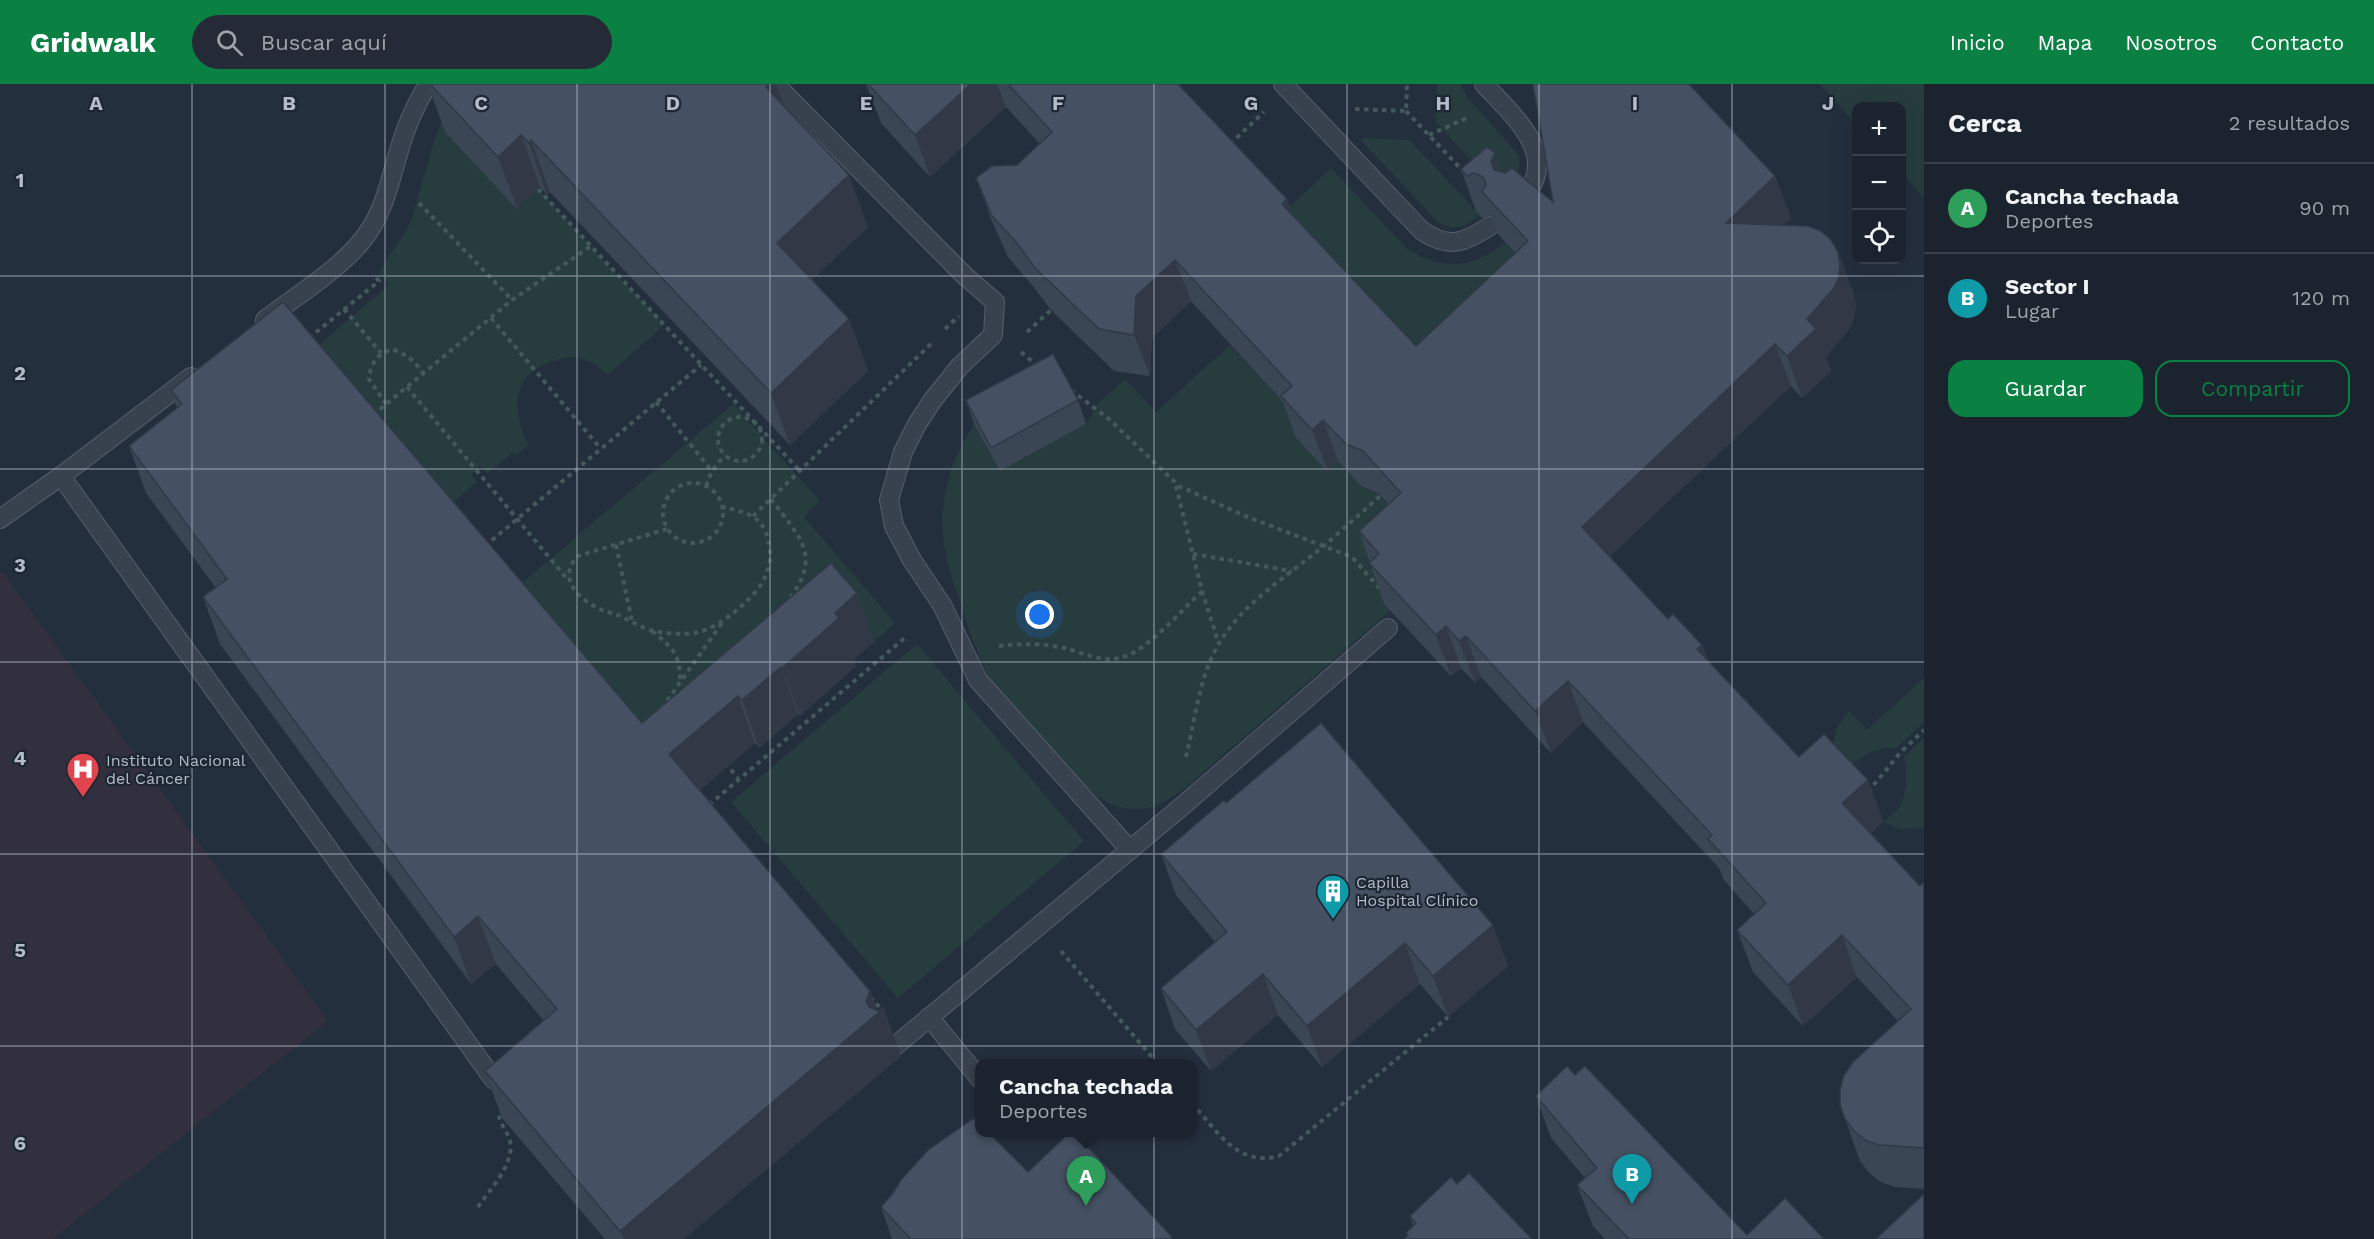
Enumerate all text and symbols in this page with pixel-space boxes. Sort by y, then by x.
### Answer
search box [192,15,612,69]
text: Gridwalk [30,26,156,59]
icon: search [213,26,246,59]
text: Buscar aquí [261,30,387,55]
text: Inicio [1950,30,2005,55]
text: Mapa [2038,30,2092,55]
text: Nosotros [2125,30,2217,55]
text: Contacto [2250,30,2344,55]
text: A [89,91,103,115]
text: B [282,91,296,115]
text: C [474,91,488,115]
text: D [666,91,680,115]
text: E [860,91,872,115]
text: F [1052,91,1064,115]
text: G [1244,91,1258,115]
text: H [1436,91,1450,115]
text: I [1632,91,1638,115]
text: J [1822,91,1834,115]
map controls [1852,102,1906,264]
button: + [1852,102,1906,156]
text: Cerca [1948,108,2022,138]
text: 2 resultados [2229,111,2350,135]
button: − [1852,156,1906,210]
text: 1 [16,168,24,192]
text: Cancha techada [2005,184,2179,209]
text: A [1961,196,1974,220]
text: 90 m [2299,196,2350,220]
text: Deportes [2005,209,2094,233]
button: locate [1852,210,1906,264]
text: Sector I [2005,274,2090,299]
text: B [1961,286,1974,310]
text: 120 m [2292,286,2350,310]
text: Lugar [2005,299,2059,323]
button: Guardar [1948,360,2143,417]
button: Compartir [2155,360,2350,417]
text: 2 [14,361,26,385]
text: 3 [14,553,26,577]
your location [1025,600,1054,629]
text: 4 [14,746,27,770]
hospital icon: Instituto Nacional del Cáncer [65,751,101,798]
place label: Instituto Nacional del Cáncer [106,751,246,788]
building icon: Capilla Hospital Clínico [1315,873,1351,920]
place label: Capilla Hospital Clínico [1356,873,1478,910]
text: 5 [14,938,26,962]
popup [975,1059,1197,1137]
text: Cancha techada [999,1074,1173,1099]
text: Deportes [999,1099,1088,1123]
text: 6 [14,1131,26,1155]
pin: B [1612,1154,1652,1204]
pin: A [1066,1156,1106,1206]

